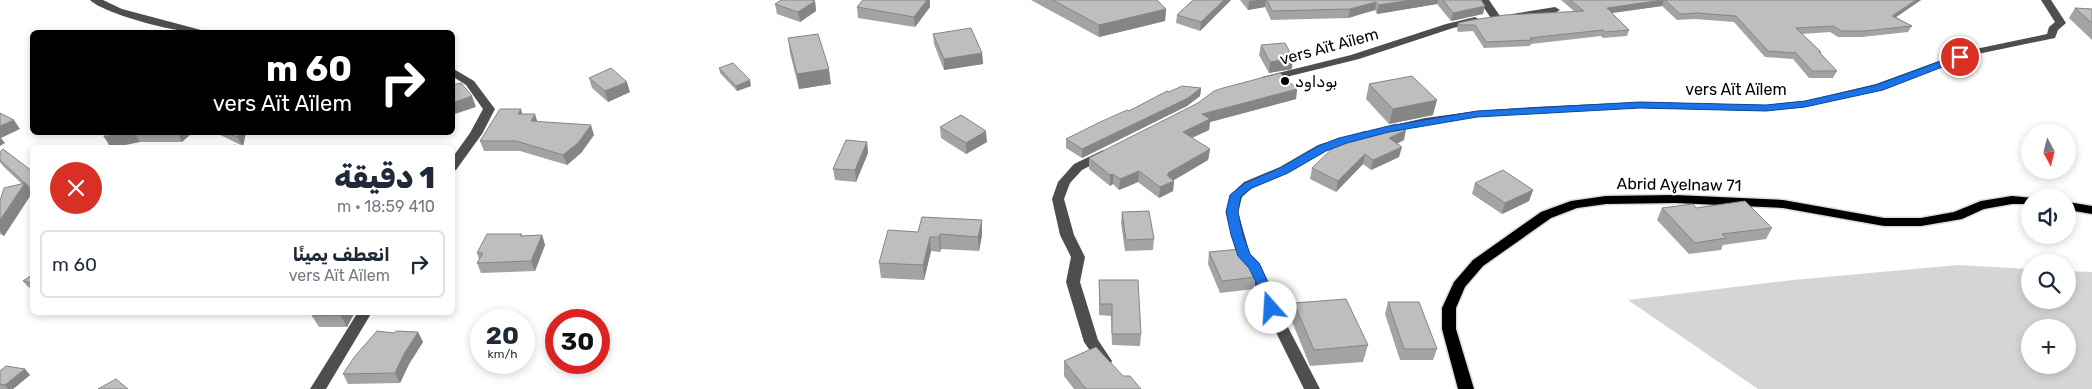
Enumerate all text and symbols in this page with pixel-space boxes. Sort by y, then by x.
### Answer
street label: vers Aït Aïlem [1278,24,1381,69]
pin [1939,36,1981,78]
icon: arrive [1946,43,1974,71]
text: 60 m [266,48,352,90]
icon: right [370,50,435,115]
place label: بوداود [1295,72,1338,92]
marker: بوداود [1279,75,1291,87]
street label: vers Aït Aïlem [1685,80,1787,99]
text: vers Aït Aïlem [213,90,352,117]
north arrow [2021,124,2076,179]
map controls [2021,124,2076,374]
text: 1 دقيقة [334,160,435,196]
button: close [50,162,102,214]
street label: Abrid Aɣelnaw 71 [1616,174,1742,195]
button: sound [2021,189,2076,244]
text: 410 m · 18:59 [337,197,435,216]
text: انعطف يمينًا [293,243,390,266]
icon: right [405,250,433,278]
text: 60 m [52,253,97,276]
button: search [2021,254,2076,309]
text: vers Aït Aïlem [289,266,390,285]
position arrow [1244,281,1296,333]
speed limit sign: 30 [545,309,610,374]
button: + [2021,319,2076,374]
text: 20 [486,321,519,350]
text: km/h [488,347,517,361]

